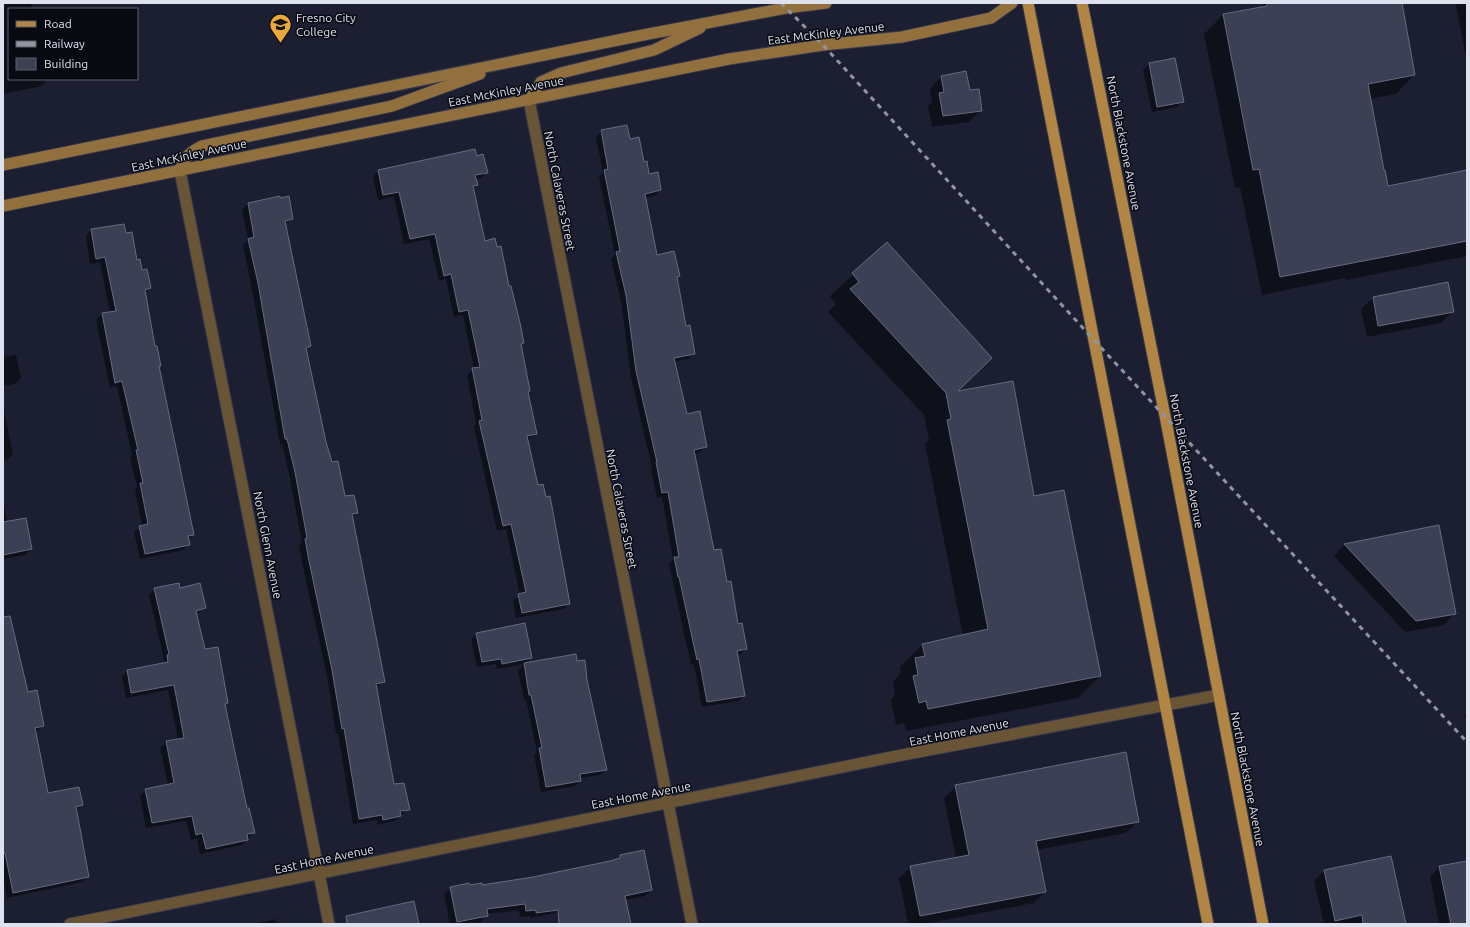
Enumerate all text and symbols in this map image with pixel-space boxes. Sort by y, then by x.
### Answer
legend [8,8,138,80]
school or university icon: Fresno City College [267,11,293,44]
place label: Fresno City College [296,11,356,38]
text: Road [44,17,72,30]
street label: East McKinley Avenue [767,19,885,47]
text: Railway [44,37,85,50]
text: Building [44,57,88,70]
street label: East McKinley Avenue [447,73,565,109]
street label: North Blackstone Avenue [1105,75,1143,211]
street label: North Calaveras Street [542,130,578,252]
street label: East McKinley Avenue [130,136,248,174]
street label: North Blackstone Avenue [1168,393,1206,529]
street label: North Calaveras Street [604,448,640,570]
street label: North Glenn Avenue [251,490,285,600]
street label: North Blackstone Avenue [1229,711,1267,847]
street label: East Home Avenue [908,716,1010,748]
street label: East Home Avenue [590,779,692,811]
street label: East Home Avenue [273,842,375,876]

